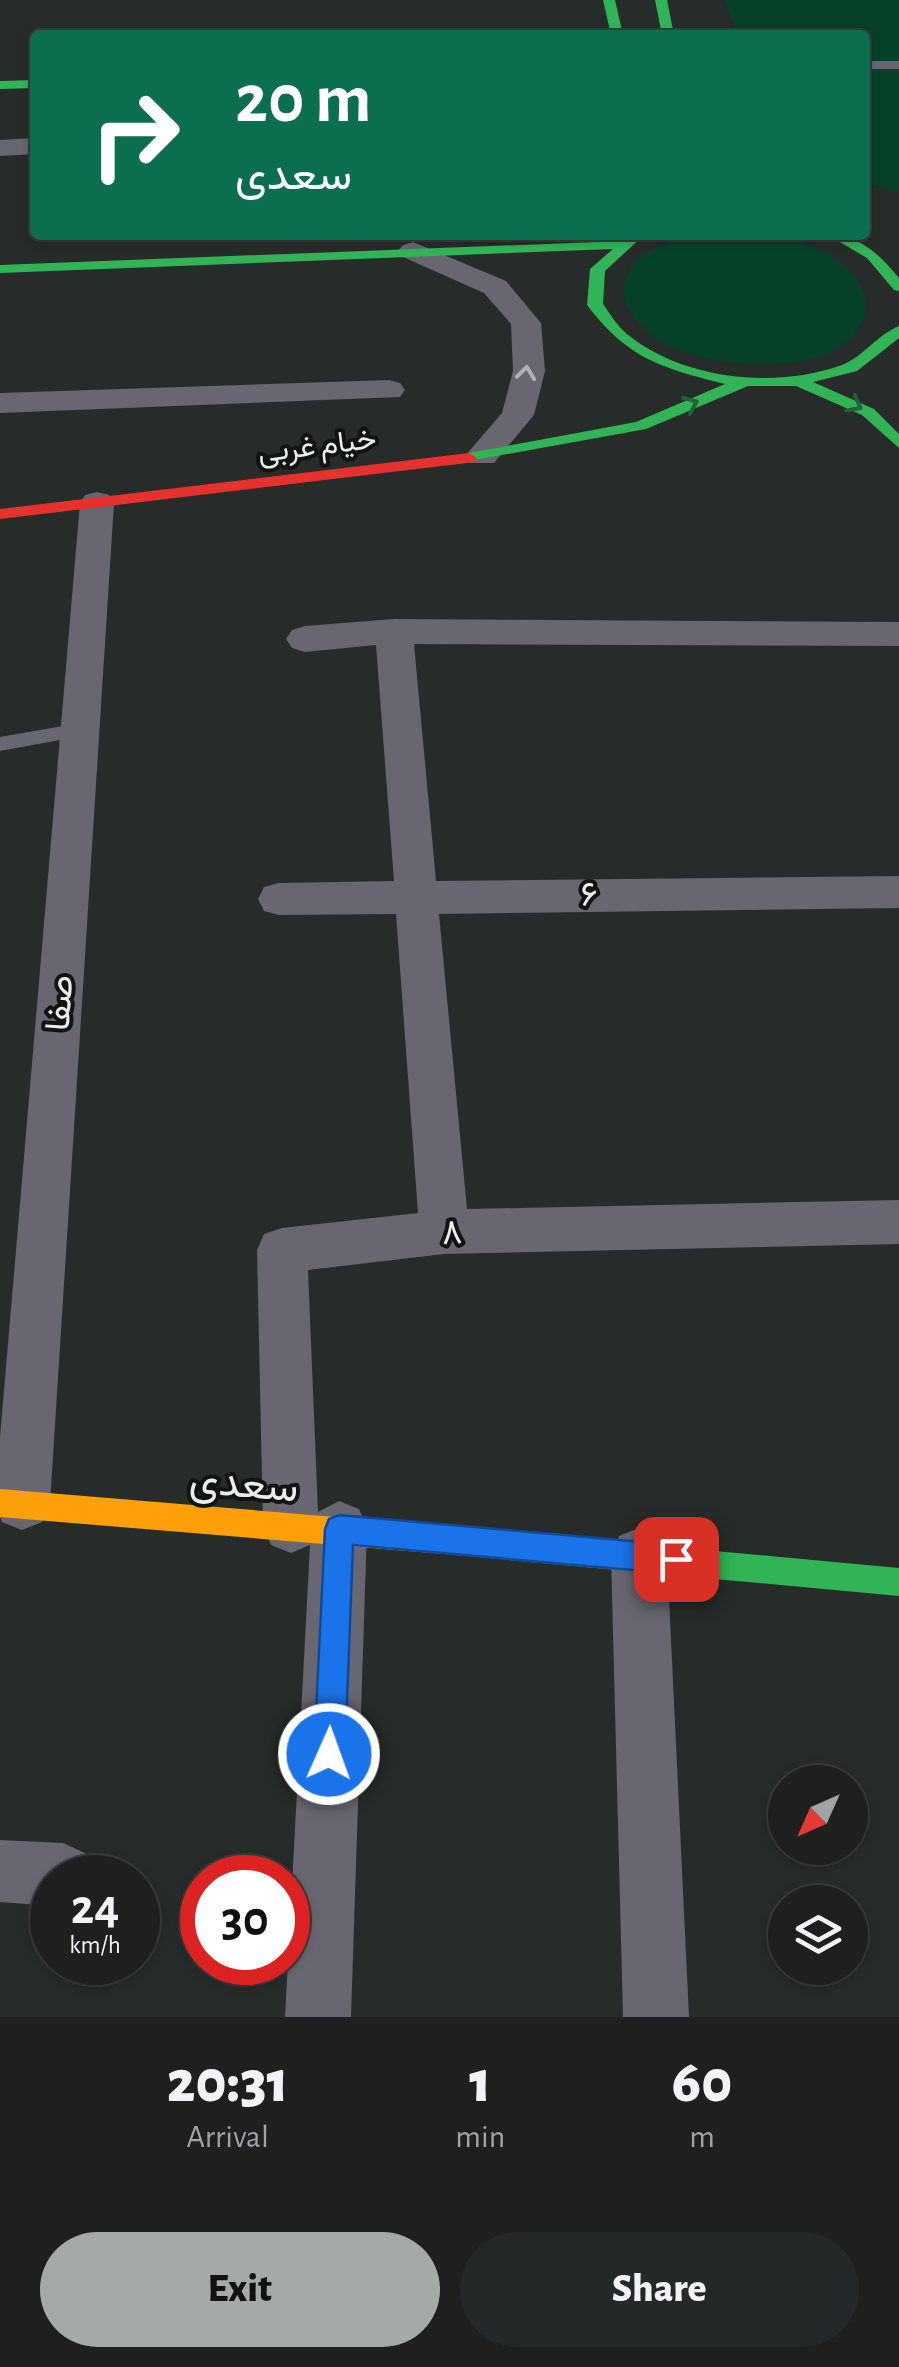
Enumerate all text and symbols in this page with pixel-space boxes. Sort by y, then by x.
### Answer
text: 20 m [235,65,372,135]
icon: right [70,70,200,200]
text: سعدی [235,153,352,198]
one-way arrow [515,365,536,381]
one-way arrow [844,393,862,412]
one-way arrow [681,396,699,416]
street label: خیام غربی [256,424,378,471]
street label: ۶ [580,877,598,913]
street label: صفا [41,974,79,1032]
street label: ۸ [441,1215,463,1251]
street label: سعدی [188,1458,300,1513]
pin [634,1517,719,1602]
icon: arrive [649,1532,704,1587]
position arrow [277,1702,381,1806]
north arrow [768,1765,868,1865]
map controls [768,1765,868,1985]
speed limit sign: 30 [180,1855,310,1985]
text: 24 [71,1883,119,1933]
button: layers [768,1885,868,1985]
text: km/h [69,1933,121,1958]
text: 20:31 [167,2053,289,2113]
text: 1 [469,2053,491,2113]
text: 60 [672,2053,732,2113]
text: Arrival [187,2121,269,2153]
text: min [455,2121,505,2153]
text: m [689,2121,715,2153]
button: Exit [40,2232,440,2347]
button: Share [460,2232,859,2347]

